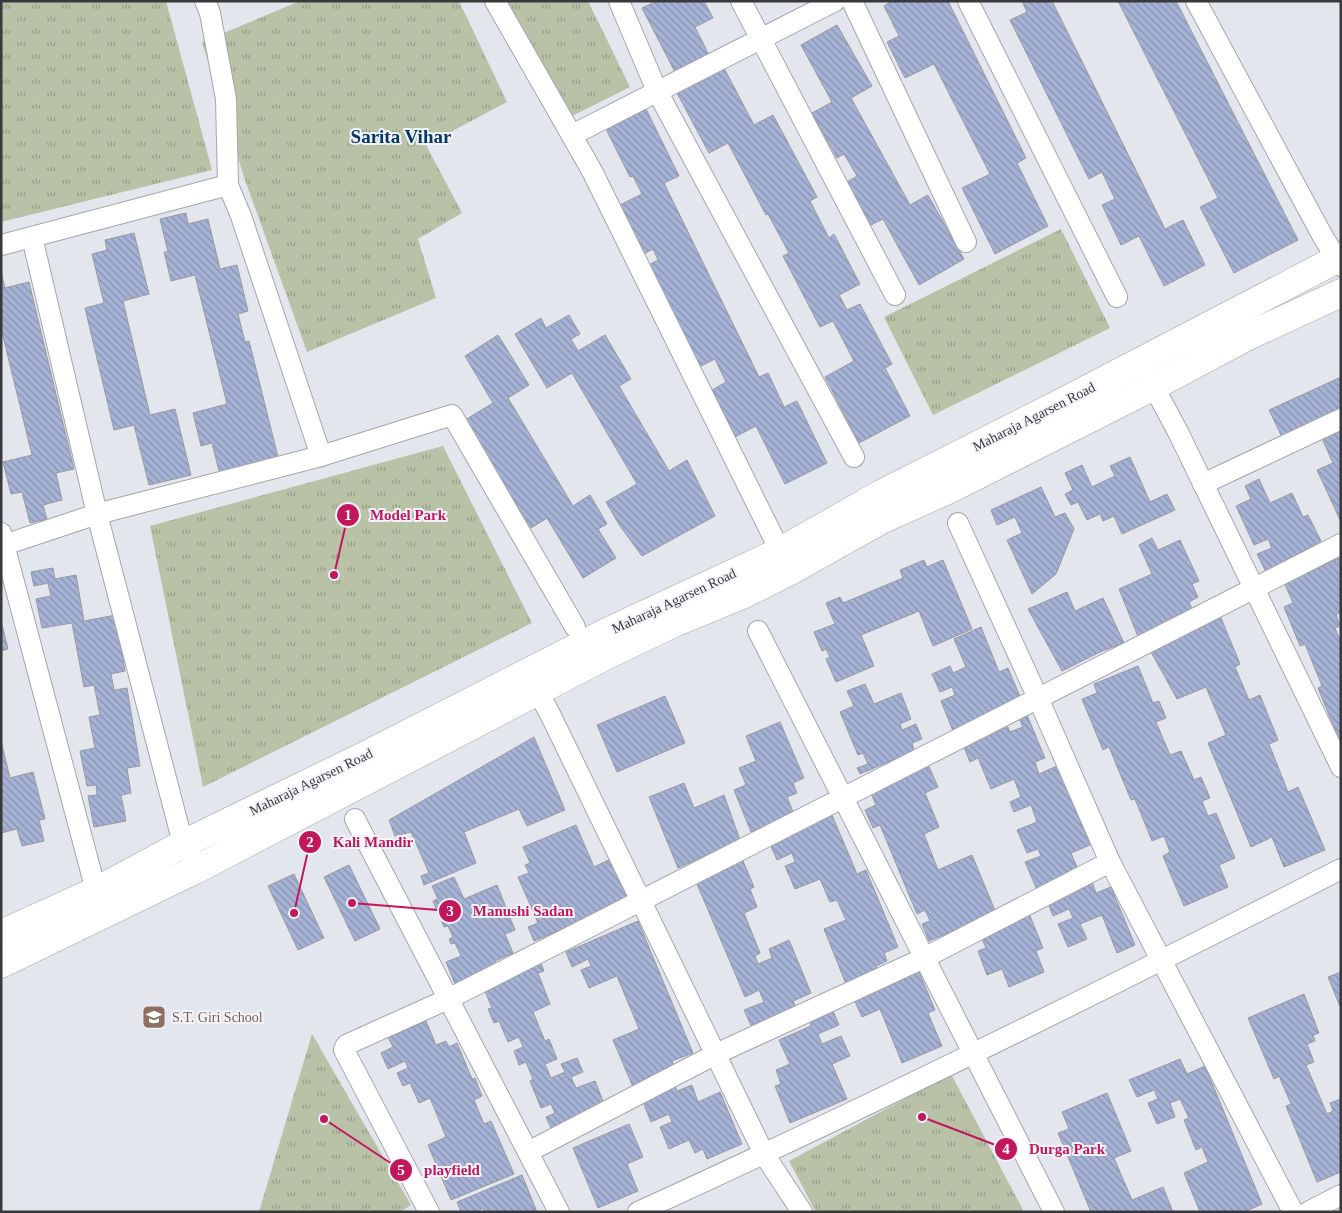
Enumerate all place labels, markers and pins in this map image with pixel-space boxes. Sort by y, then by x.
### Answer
callout: Model Park [335,500,457,530]
callout: Kali Mandir [297,827,423,857]
callout: Manushi Sadan [438,896,583,926]
school or university icon: S.T. Giri School [141,1004,167,1030]
place label: S.T. Giri School [172,1010,263,1025]
callout: Durga Park [994,1134,1115,1164]
callout: playfield [389,1155,490,1185]

